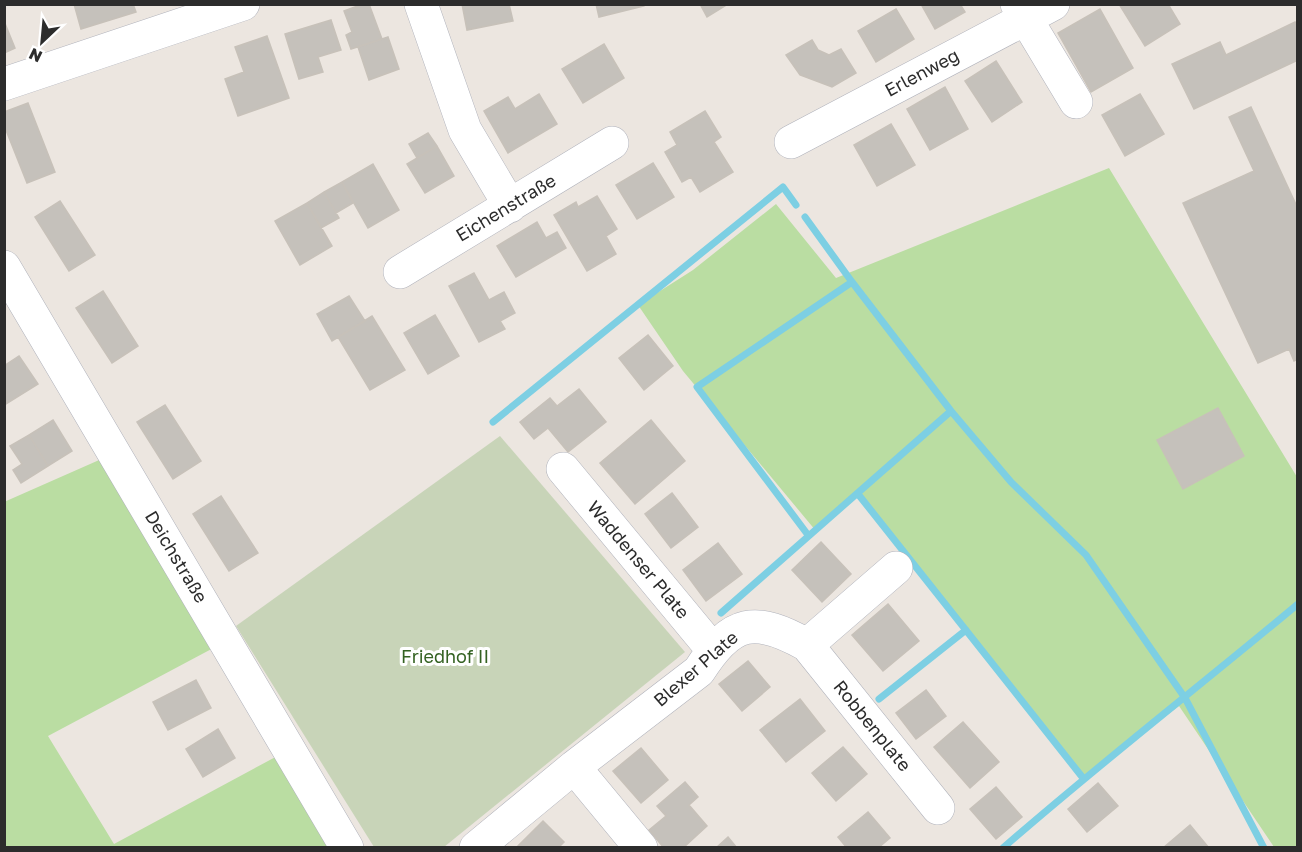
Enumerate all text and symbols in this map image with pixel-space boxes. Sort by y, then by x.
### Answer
north arrow [12,12,72,72]
street label: Erlenweg [881,43,962,101]
text: N [26,44,45,67]
street label: Eichenstraße [451,169,560,246]
street label: Waddenser Plate [583,496,694,623]
street label: Deichstraße [141,507,213,606]
street label: Blexer Plate [649,626,742,711]
park label: Friedhof II [401,645,489,667]
street label: Robbenplate [829,675,916,775]

